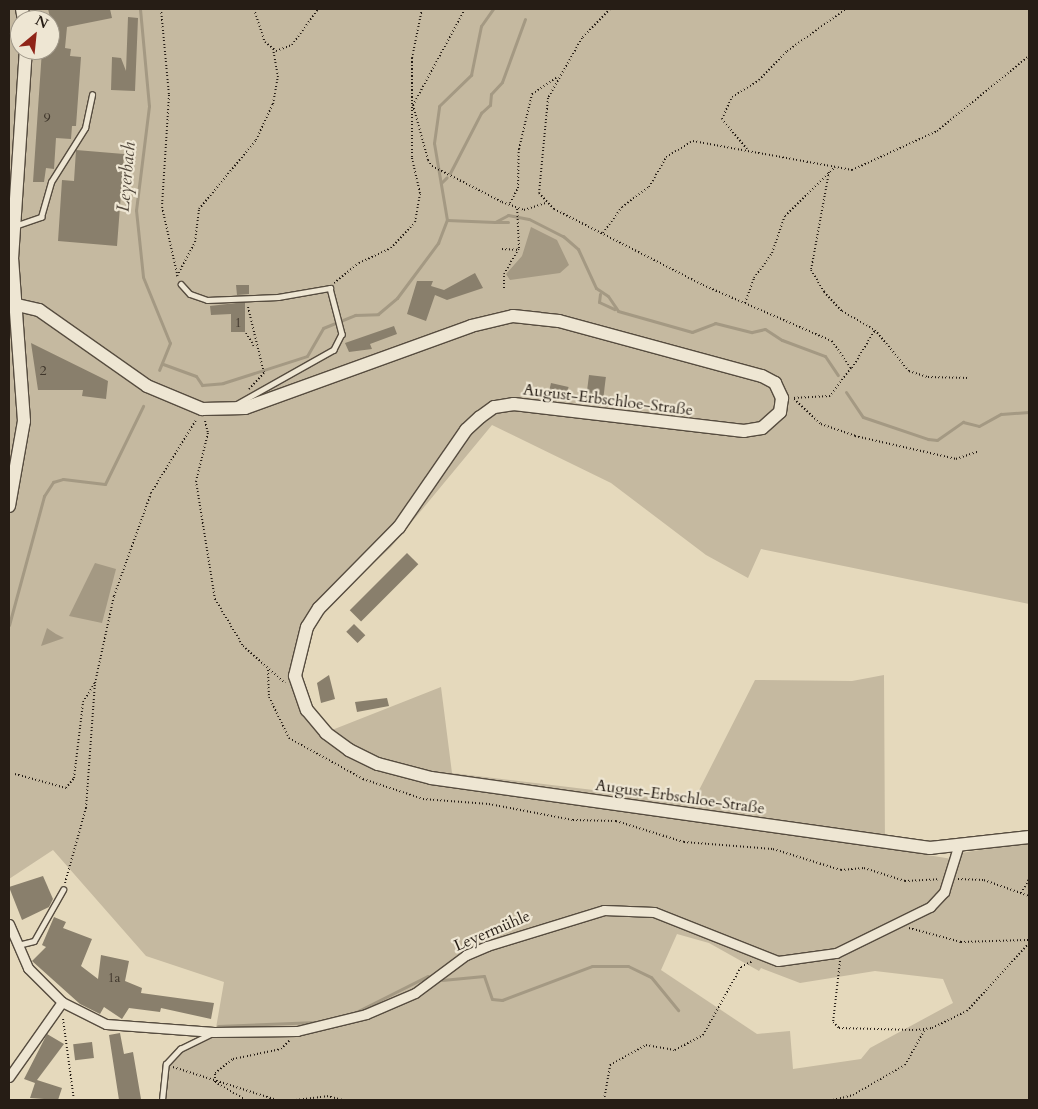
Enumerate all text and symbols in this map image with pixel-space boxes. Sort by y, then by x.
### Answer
north arrow [10,10,60,60]
text: N [32,11,52,33]
house number: 9 [43,110,51,126]
water label: Leyerbach [113,141,141,213]
house number: 1 [234,315,242,331]
house number: 2 [39,363,47,379]
street label: August-Erbschloe-Straße [522,380,694,420]
street label: August-Erbschloe-Straße [594,776,766,818]
street label: Leyermühle [451,906,533,956]
house number: 1a [107,970,121,986]

